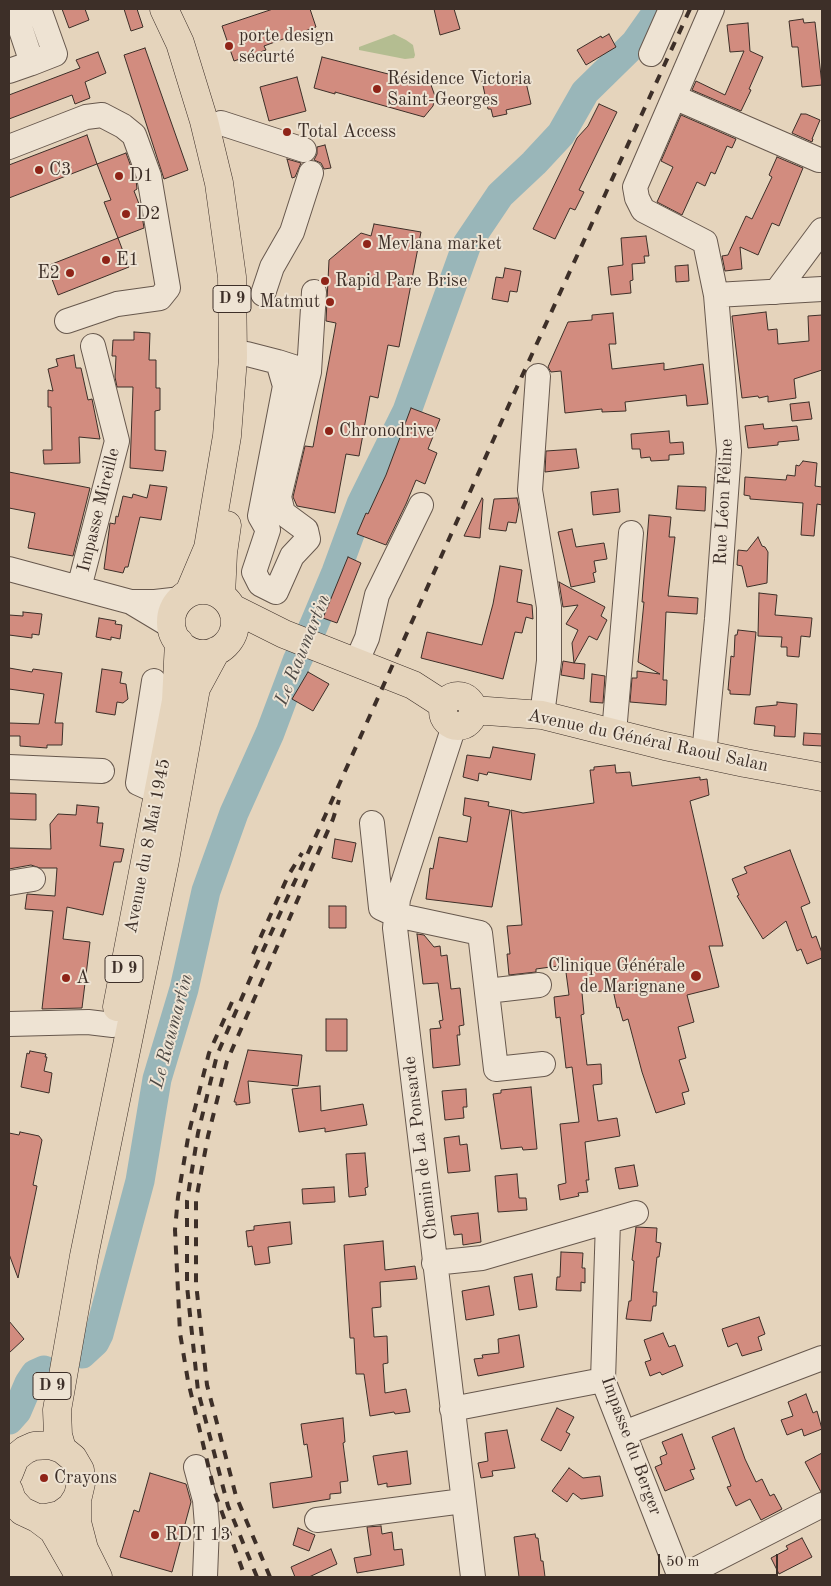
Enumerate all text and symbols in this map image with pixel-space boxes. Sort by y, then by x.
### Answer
place label: porte design sécurté [239,25,334,68]
marker: porte design sécurté [223,40,235,52]
place label: Résidence Victoria Saint-Georges [387,68,532,110]
marker: Résidence Victoria Saint-Georges [371,83,383,95]
place label: Total Access [297,121,396,143]
marker: Total Access [281,126,293,138]
place label: C3 [49,159,71,181]
marker: C3 [33,164,45,176]
place label: D1 [129,165,153,187]
marker: D1 [113,170,125,182]
place label: D2 [136,203,160,225]
marker: D2 [120,208,132,220]
place label: Mevlana market [377,233,502,255]
marker: Mevlana market [361,238,373,250]
place label: E1 [116,249,139,271]
marker: E1 [100,254,112,266]
place label: E2 [37,262,60,284]
marker: E2 [64,267,76,279]
place label: Rapid Pare Brise [335,270,467,292]
marker: Rapid Pare Brise [319,275,331,287]
road number: D 9 [213,286,251,312]
place label: Matmut [260,291,320,313]
marker: Matmut [324,296,336,308]
place label: Chronodrive [339,420,434,442]
marker: Chronodrive [323,425,335,437]
street label: Rue Léon Féline [710,438,738,566]
street label: Impasse Mireille [73,446,125,574]
water label: Le Raumartin [270,591,336,709]
street label: Avenue du Général Raoul Salan [526,705,770,777]
street label: Avenue du 8 Mai 1945 [120,757,176,935]
place label: Clinique Générale de Marignane [548,955,685,998]
road number: D 9 [105,956,143,982]
place label: A [76,967,90,989]
marker: Clinique Générale de Marignane [689,969,703,983]
water label: Le Raumartin [146,971,198,1091]
marker: A [60,972,72,984]
street label: Chemin de La Ponsarde [399,1055,443,1241]
road number: D 9 [33,1372,71,1400]
street label: Impasse du Berger [596,1374,666,1518]
place label: Crayons [54,1467,117,1489]
marker: Crayons [38,1472,50,1484]
place label: RDT 13 [165,1524,231,1546]
marker: RDT 13 [149,1529,161,1541]
scale bar [661,1544,781,1576]
text: 50 m [666,1555,700,1570]

